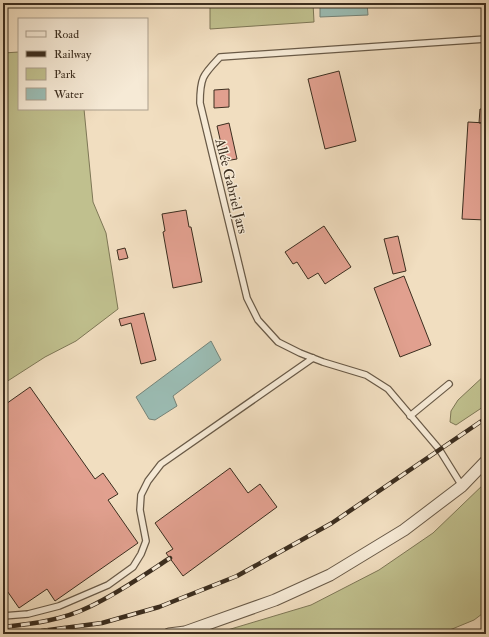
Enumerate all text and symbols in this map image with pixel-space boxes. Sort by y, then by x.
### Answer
legend [18,18,148,110]
text: Road [54,27,79,42]
text: Railway [54,47,92,62]
text: Park [54,67,76,82]
text: Water [53,87,84,102]
street label: Allée Gabriel Jars [211,136,252,236]

